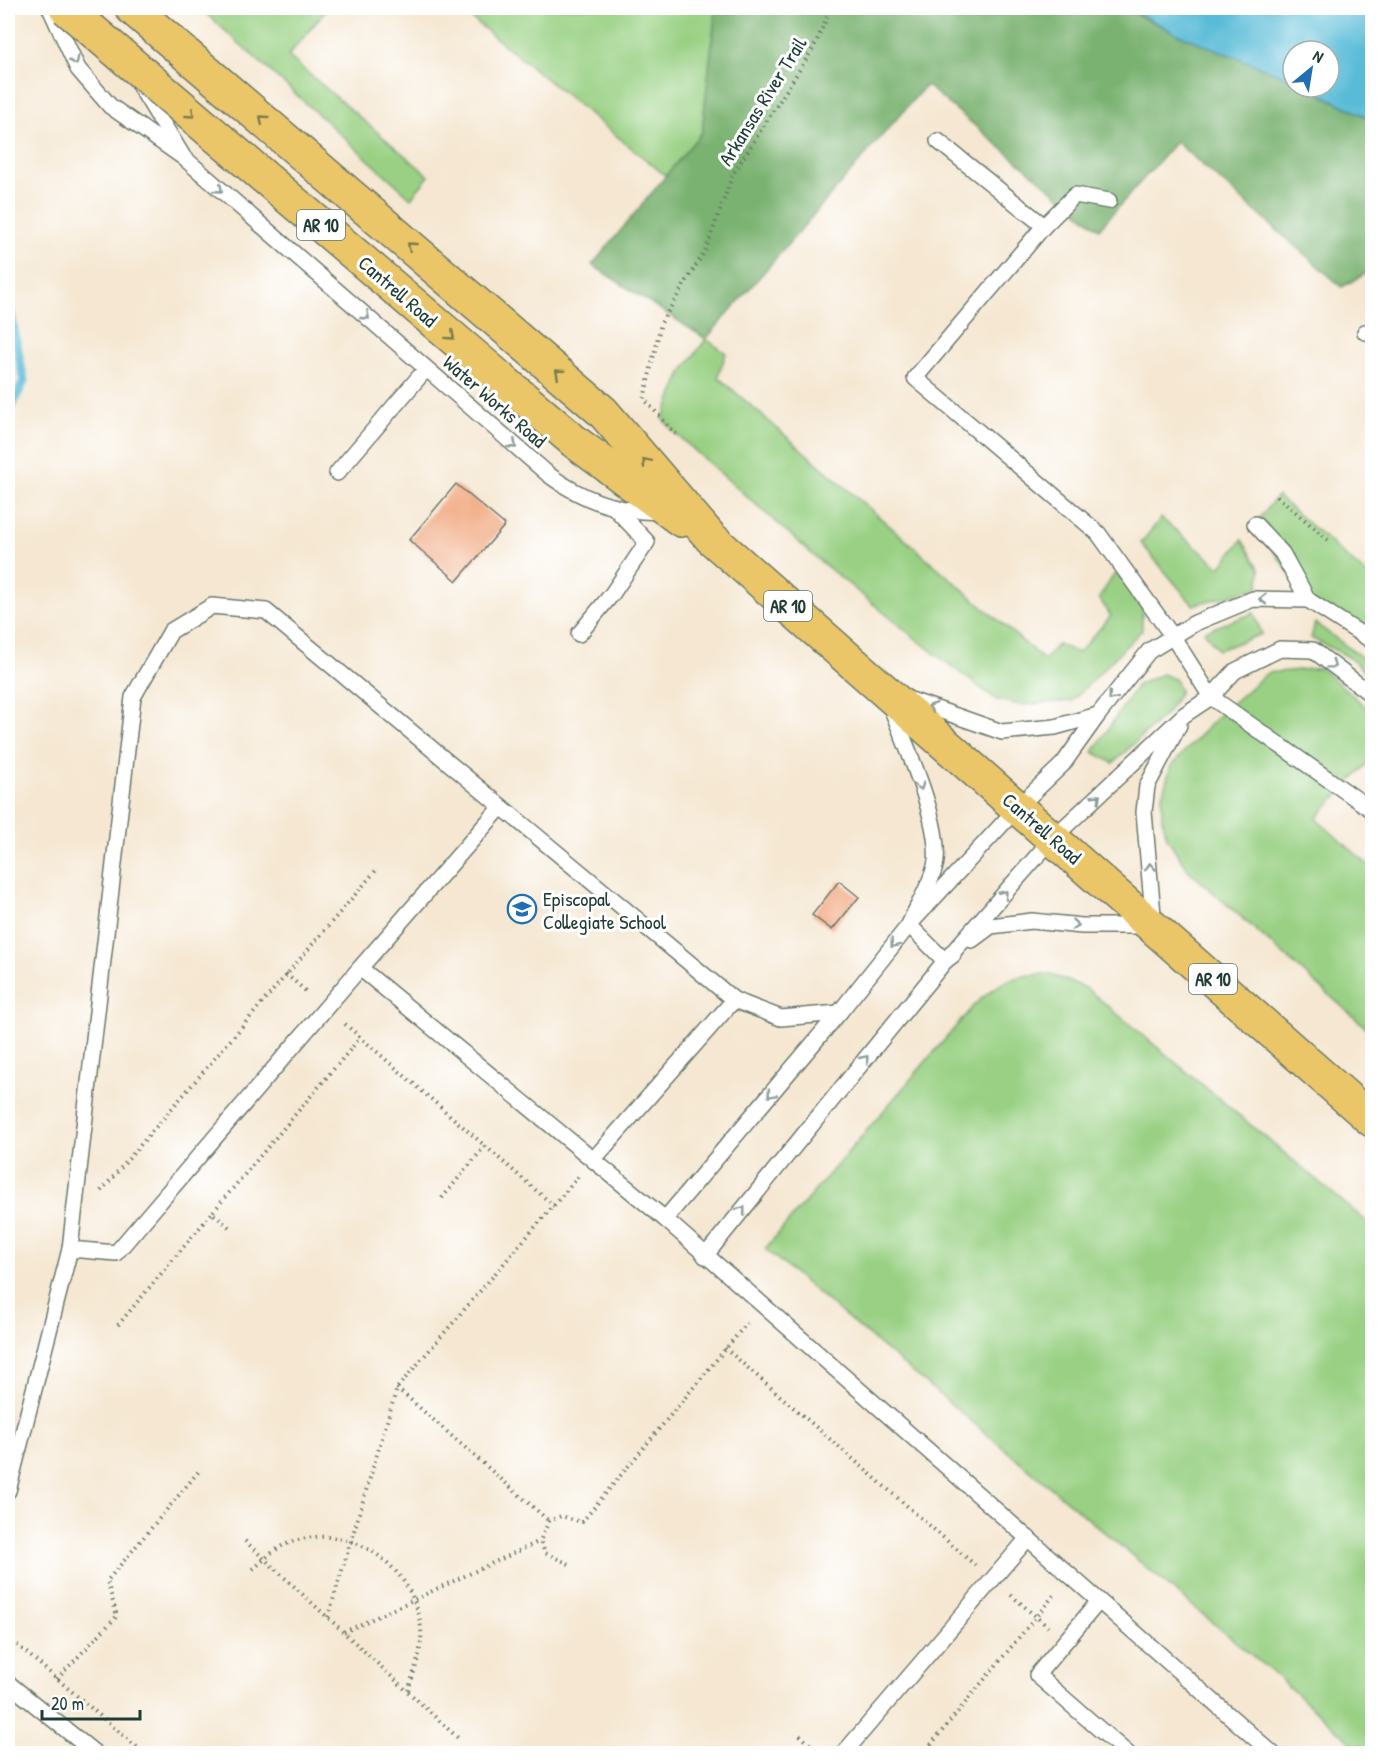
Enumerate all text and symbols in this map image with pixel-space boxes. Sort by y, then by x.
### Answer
street label: Arkansas River Trail [712,31,813,170]
north arrow [1281,39,1341,99]
text: N [1309,44,1328,68]
one-way arrow [67,54,79,65]
one-way arrow [184,107,195,118]
one-way arrow [259,116,270,127]
one-way arrow [212,181,223,192]
road number: AR 10 [297,210,345,240]
one-way arrow [407,243,418,254]
street label: Cantrell Road [353,249,443,333]
one-way arrow [359,309,370,320]
one-way arrow [444,329,455,340]
street label: Water Works Road [438,349,553,454]
one-way arrow [555,370,566,381]
one-way arrow [506,438,517,449]
one-way arrow [642,458,653,469]
road number: AR 10 [764,591,812,621]
one-way arrow [1259,593,1268,605]
one-way arrow [1326,657,1337,668]
one-way arrow [1108,690,1119,701]
one-way arrow [927,702,937,715]
one-way arrow [913,780,926,791]
street label: Cantrell Road [997,786,1087,870]
one-way arrow [1089,795,1100,806]
one-way arrow [1143,863,1156,872]
place label: Episcopal Collegiate School [543,885,667,935]
one-way arrow [997,890,1008,900]
school or university icon: Episcopal Collegiate School [506,893,538,925]
one-way arrow [1070,918,1079,931]
one-way arrow [891,937,902,948]
road number: AR 10 [1189,964,1237,994]
one-way arrow [858,1055,869,1066]
one-way arrow [767,1087,778,1098]
one-way arrow [735,1206,746,1217]
scale bar [42,1683,140,1721]
text: 20 m [51,1691,84,1716]

